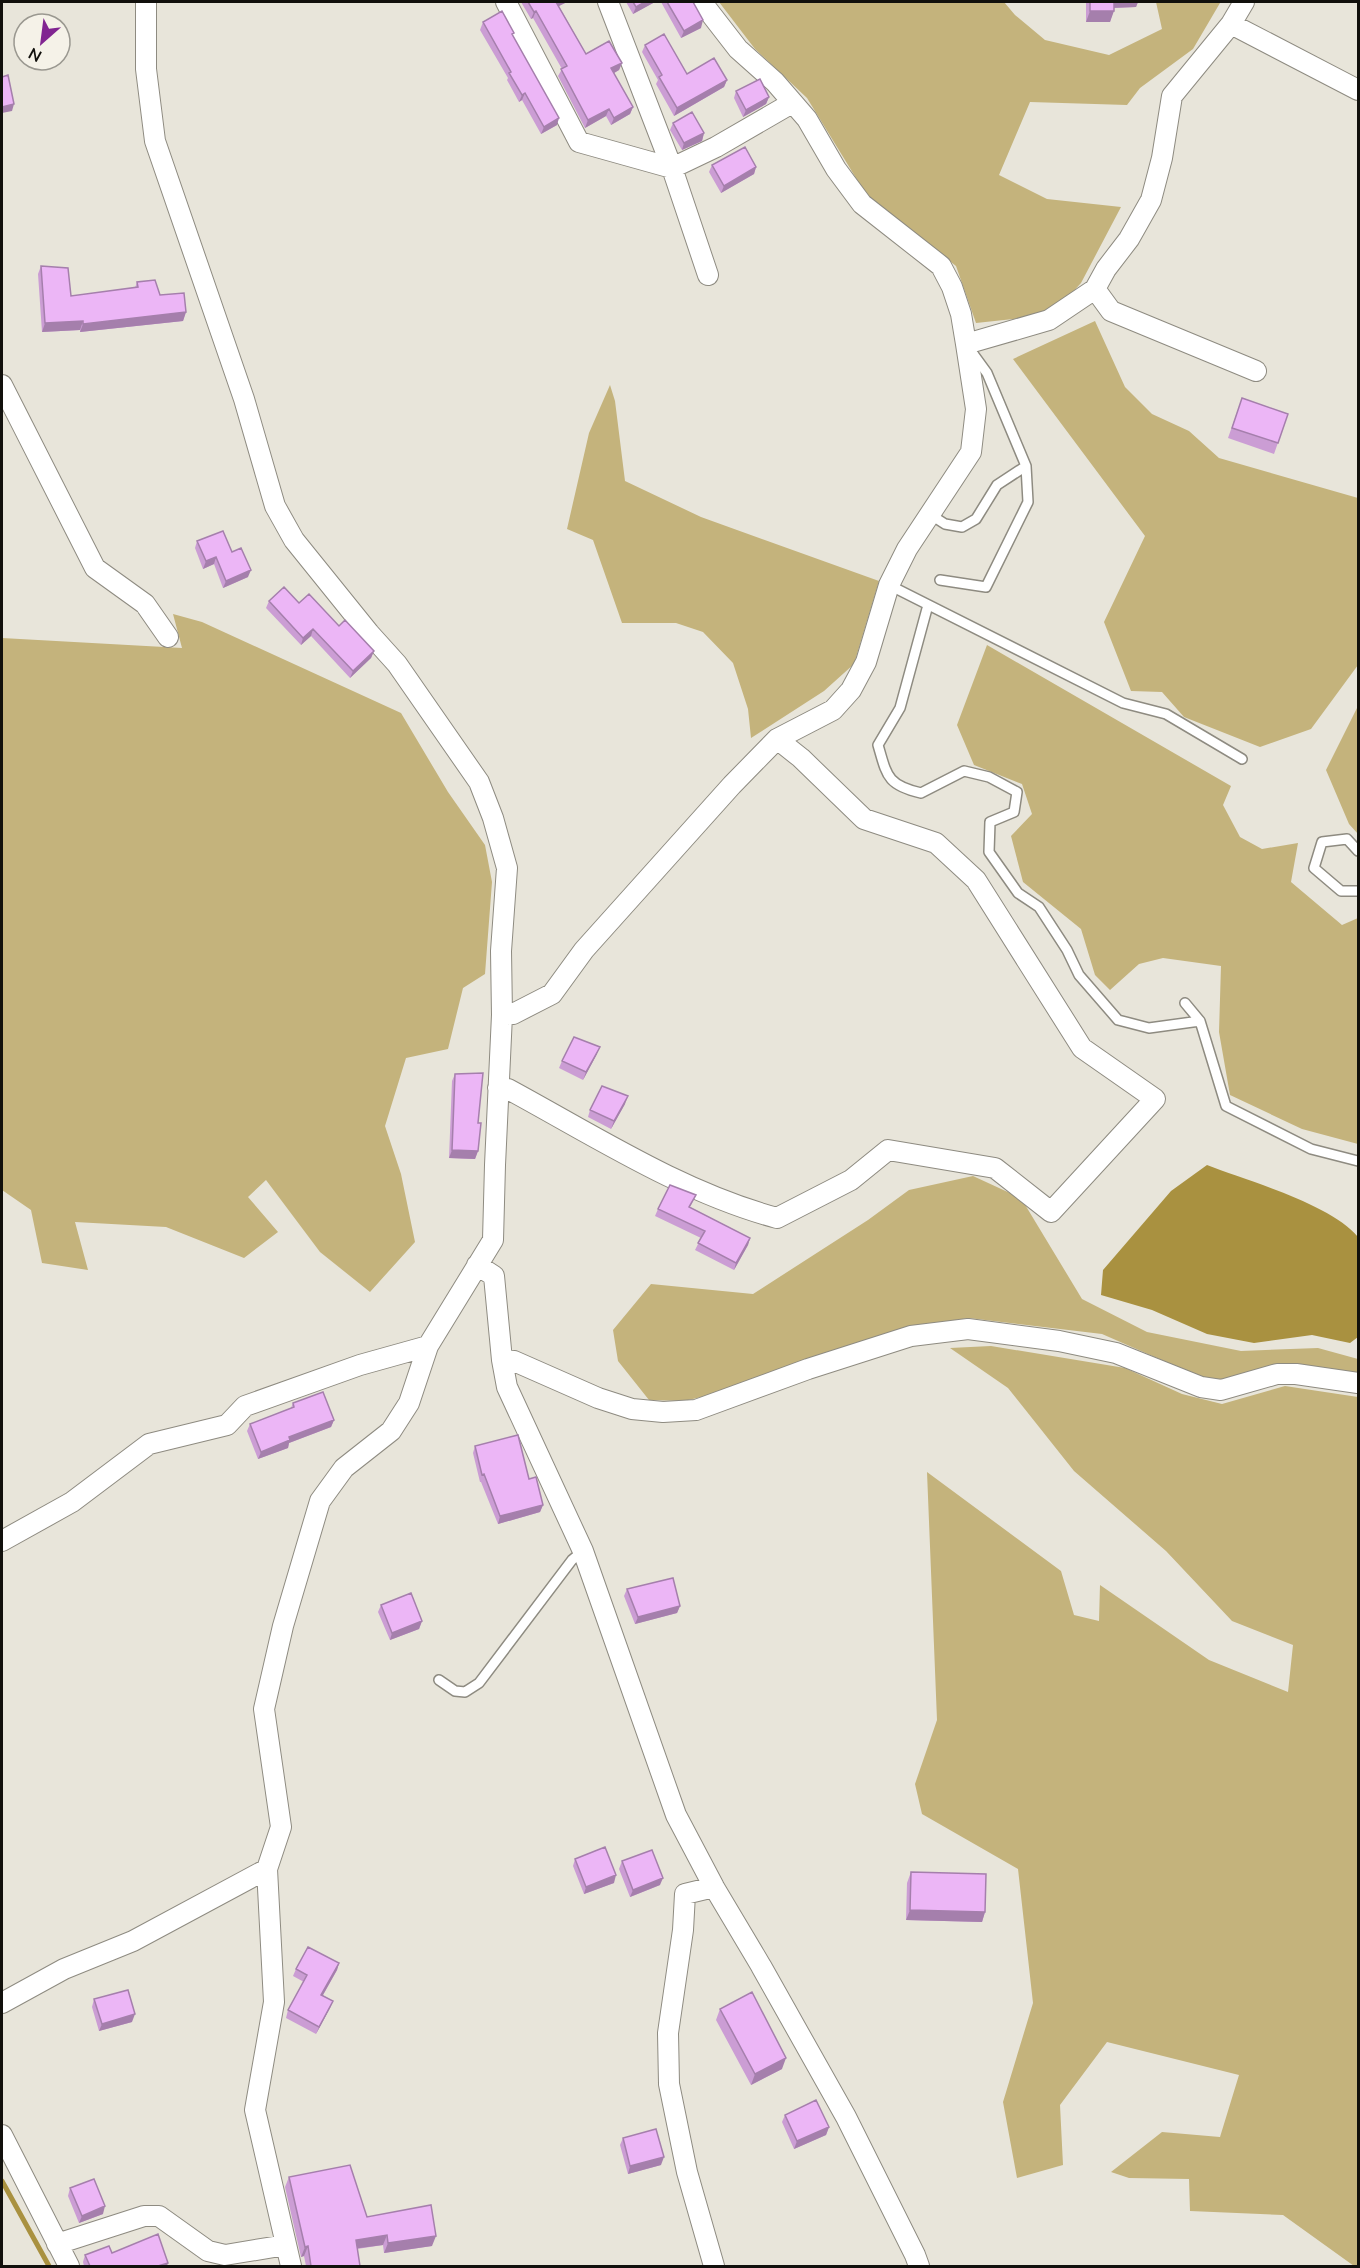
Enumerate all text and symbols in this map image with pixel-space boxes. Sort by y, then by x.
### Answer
north arrow [12,12,72,72]
text: N [25,44,45,67]

